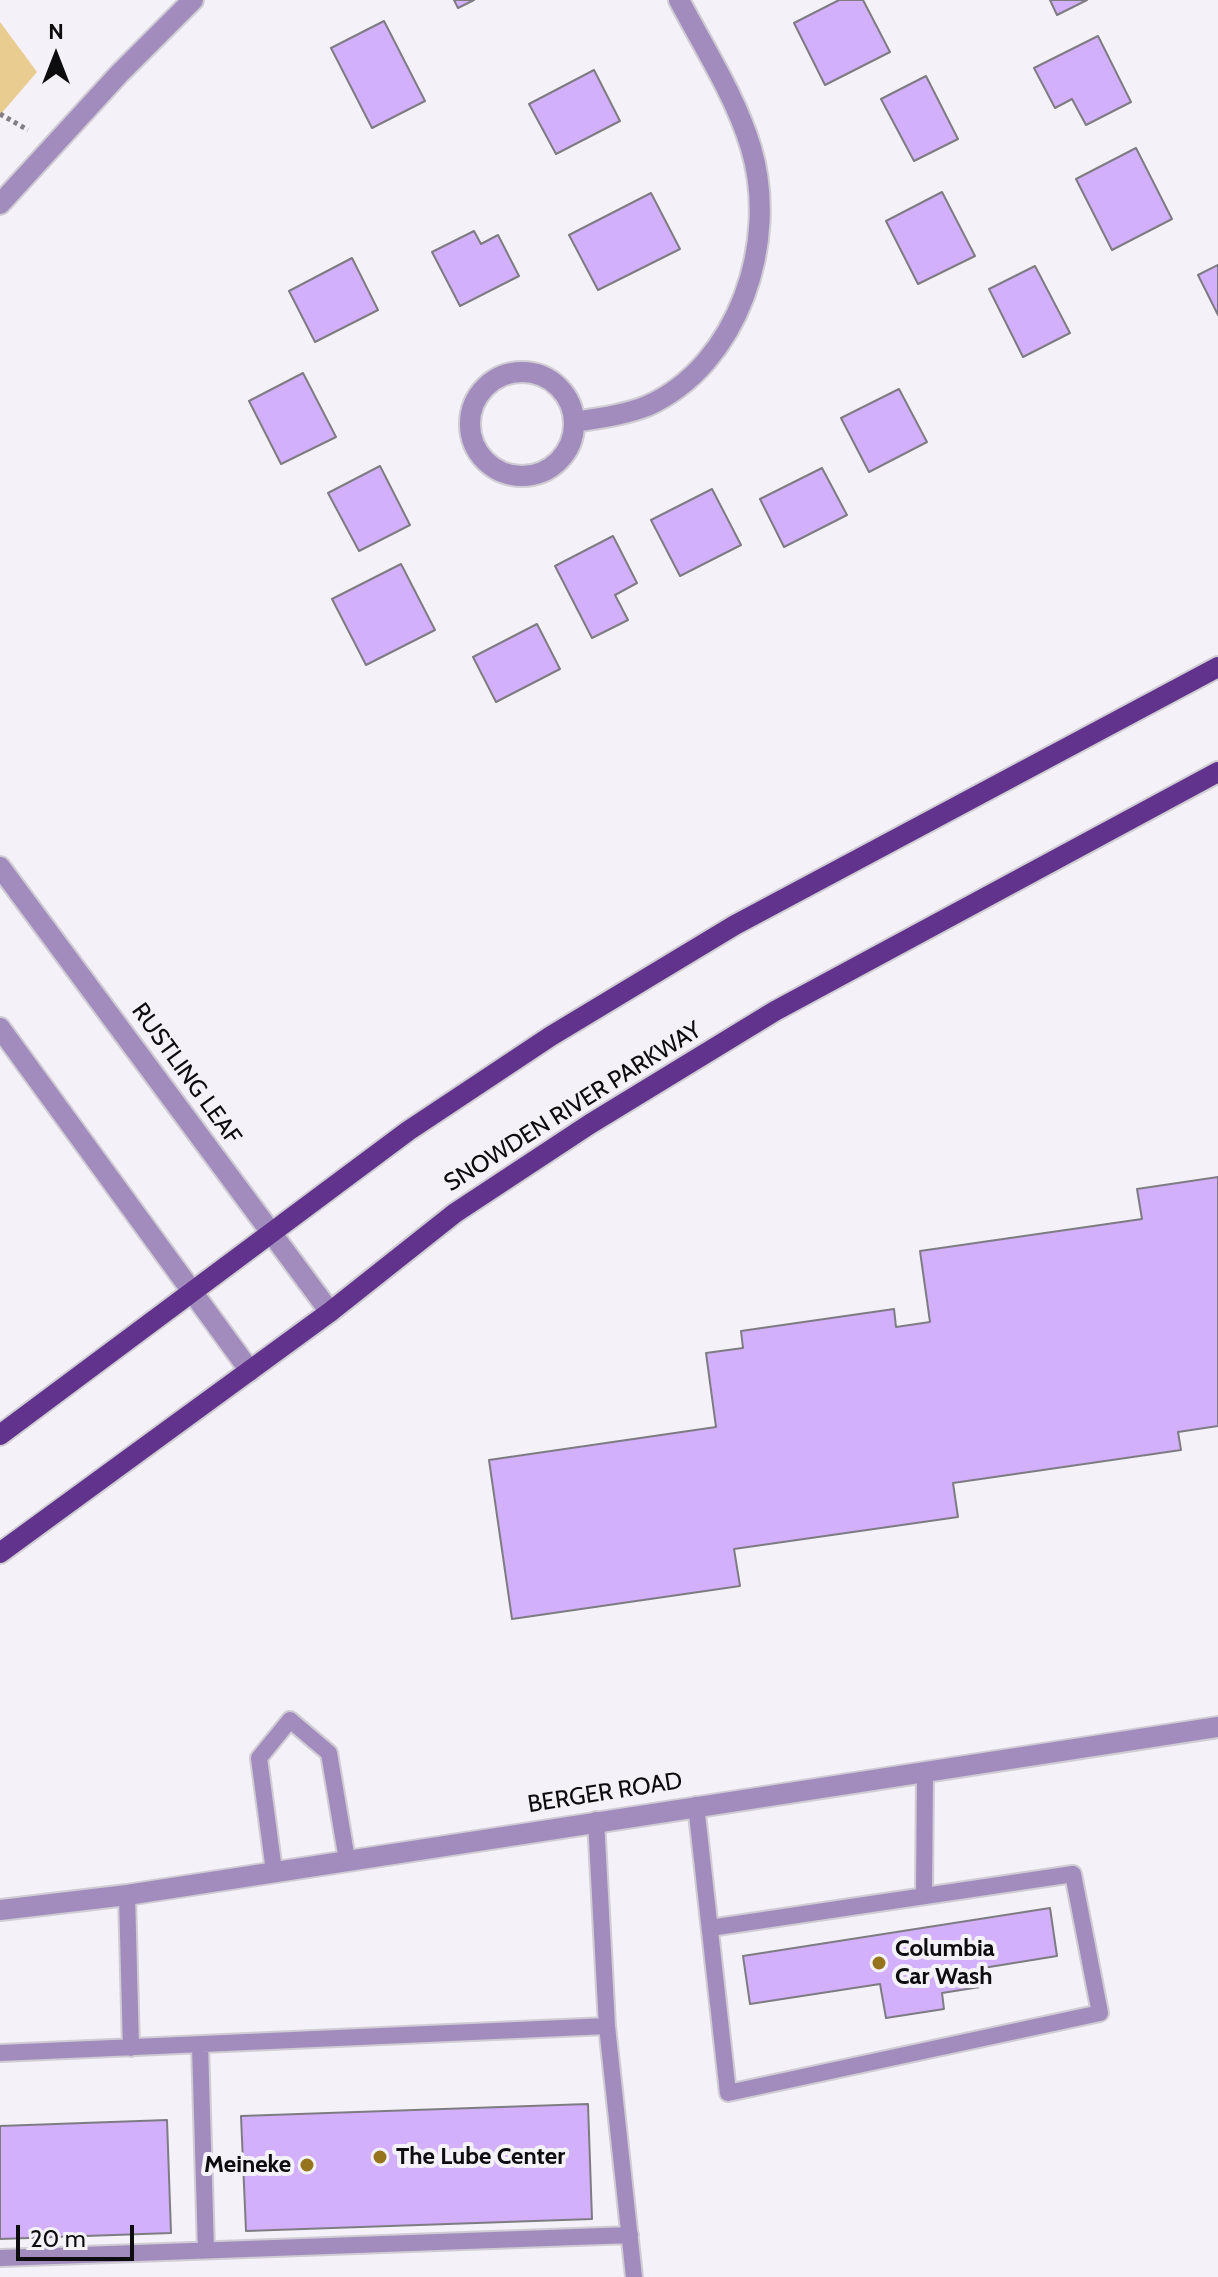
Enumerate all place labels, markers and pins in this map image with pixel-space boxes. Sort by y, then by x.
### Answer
place label: Columbia Car Wash [895,1935,995,1991]
marker: Columbia Car Wash [870,1954,888,1972]
place label: The Lube Center [396,2143,565,2171]
marker: The Lube Center [371,2148,389,2166]
place label: Meineke [204,2151,291,2179]
marker: Meineke [298,2156,316,2174]

